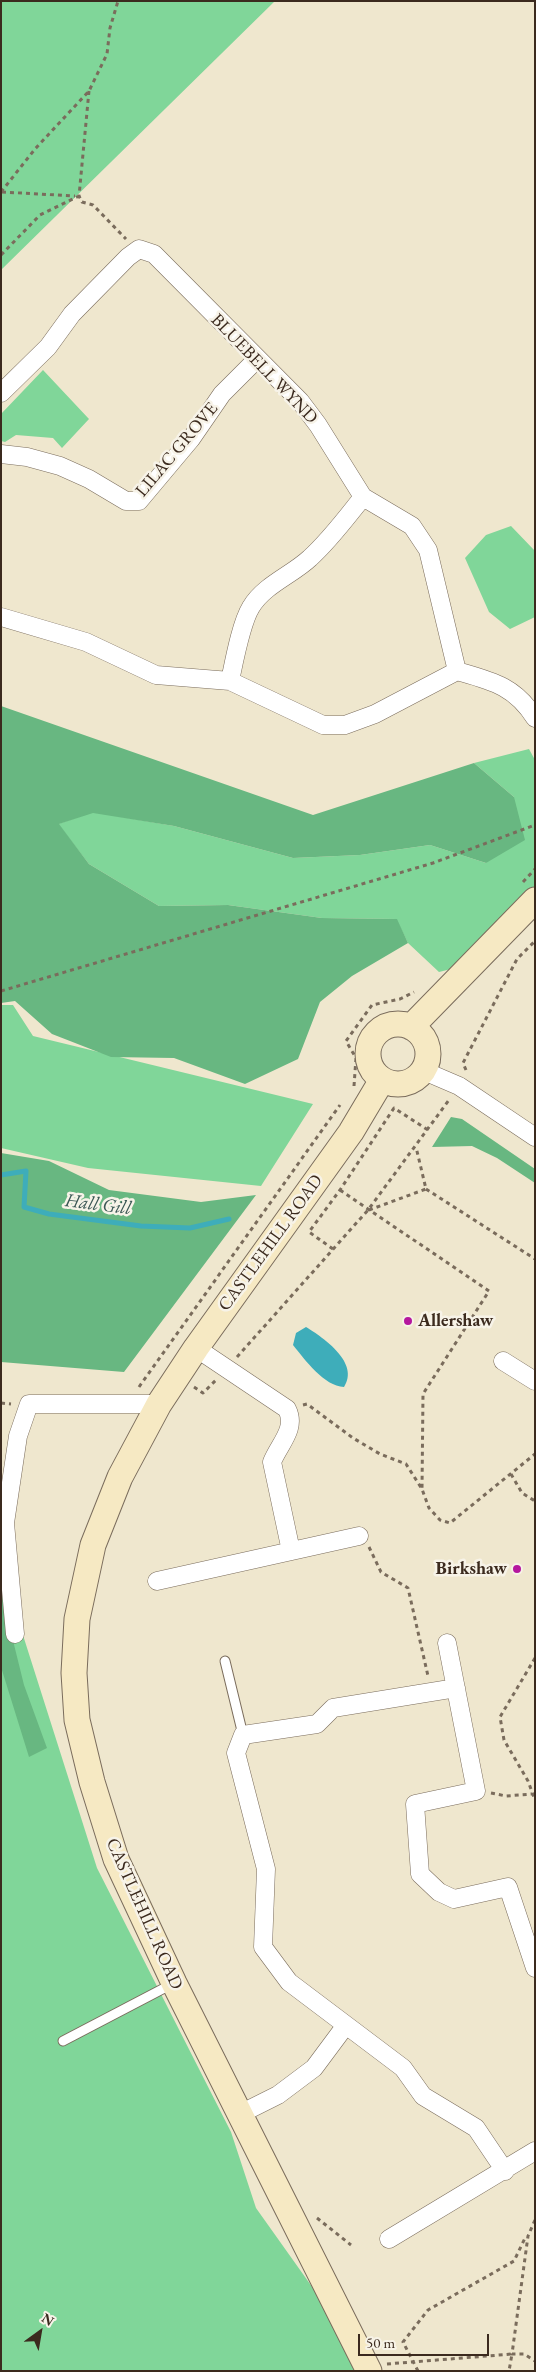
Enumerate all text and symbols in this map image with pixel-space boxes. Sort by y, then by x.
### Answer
street label: BLUEBELL WYND [206,309,322,429]
street label: LILAC GROVE [131,398,223,502]
street label: CASTLEHILL ROAD [214,1170,328,1316]
water label: Hall Gill [64,1190,132,1220]
place label: Allershaw [418,1310,493,1332]
marker: Allershaw [402,1315,414,1327]
place label: Birkshaw [436,1558,507,1580]
marker: Birkshaw [511,1563,523,1575]
street label: CASTLEHILL ROAD [101,1835,187,1993]
north arrow [15,2307,65,2357]
text: N [38,2309,58,2330]
scale bar [361,2324,492,2356]
text: 50 m [366,2333,395,2352]

